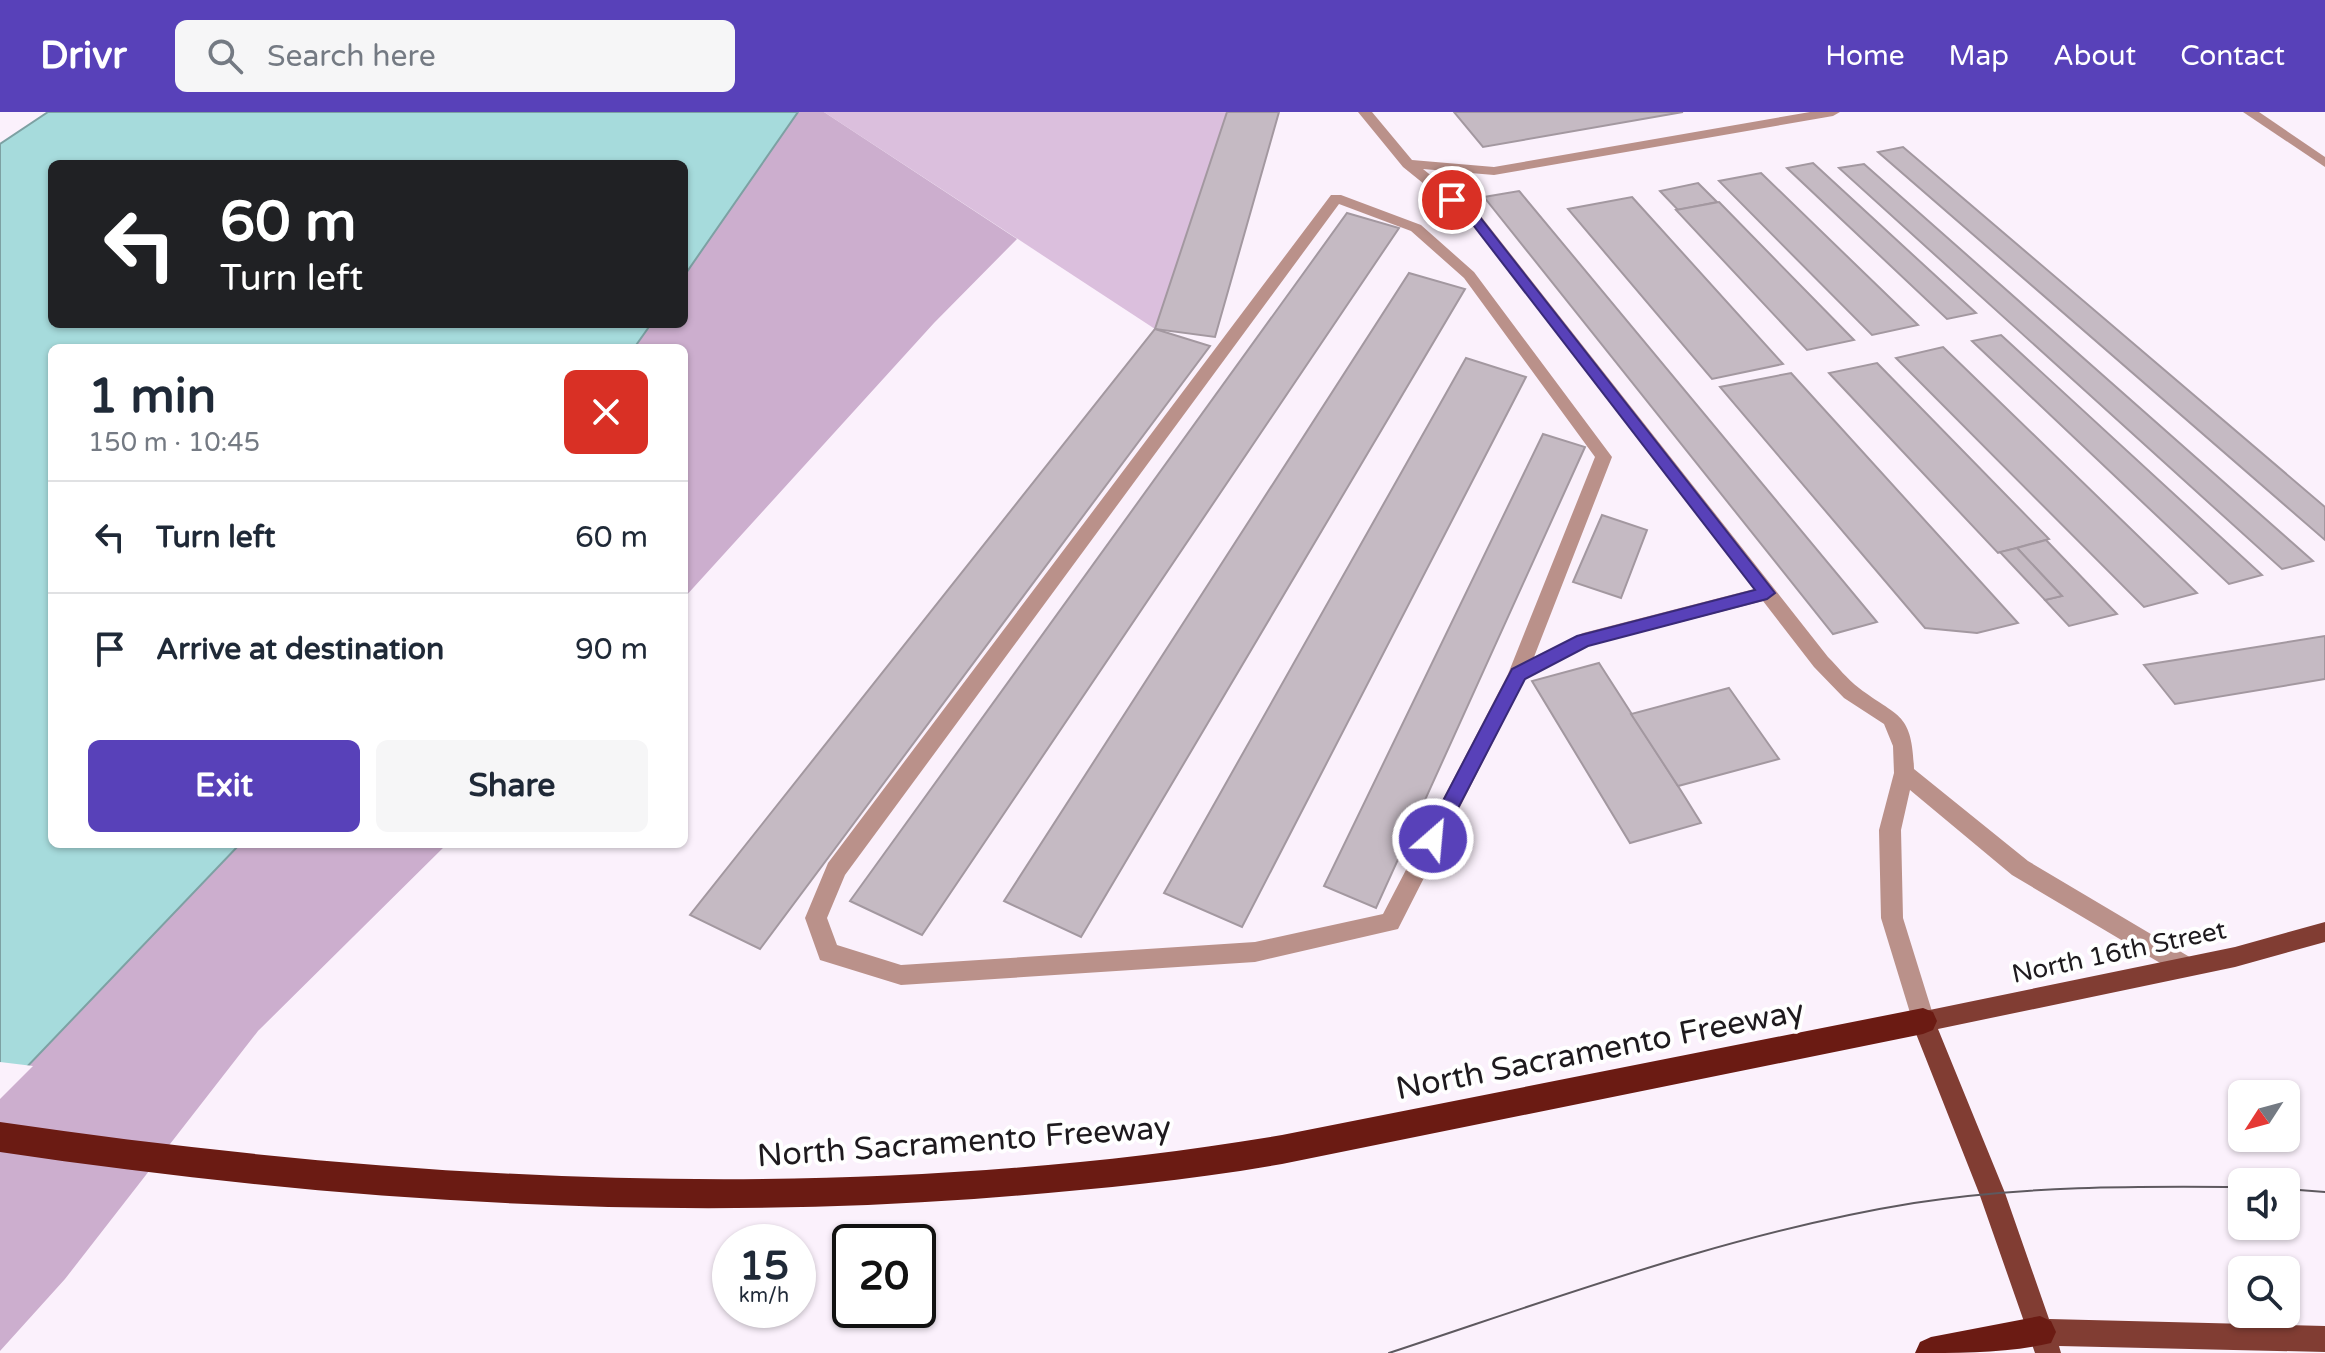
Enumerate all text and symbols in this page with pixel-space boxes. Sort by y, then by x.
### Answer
search box [175,20,735,92]
text: Drivr [40,33,127,79]
icon: search [203,34,247,78]
text: Search here [267,38,436,75]
text: Home [1825,39,1905,73]
text: Map [1949,39,2009,73]
text: About [2053,39,2136,73]
text: Contact [2180,39,2285,73]
pin [1418,166,1486,234]
icon: arrive [1430,178,1474,222]
text: 60 m [220,189,356,256]
icon: left [88,192,192,296]
text: Turn left [220,257,363,300]
text: 1 min [88,368,216,426]
button: close [564,370,648,454]
text: 150 m · 10:45 [88,427,260,458]
icon: left [88,515,132,559]
text: Turn left [156,519,275,556]
text: 60 m [575,519,648,556]
icon: arrive [88,627,132,671]
text: Arrive at destination [156,631,444,668]
text: 90 m [575,631,648,668]
button: Exit [88,740,360,832]
button: Share [376,740,648,832]
position arrow [1391,797,1475,881]
street label: North 16th Street [2009,914,2229,990]
street label: North Sacramento Freeway [1393,992,1807,1108]
north arrow [2228,1080,2300,1152]
map controls [2228,1080,2300,1328]
street label: North Sacramento Freeway [756,1109,1172,1175]
button: sound [2228,1168,2300,1240]
speed limit sign: 20 [832,1224,936,1328]
text: 15 [739,1242,789,1290]
button: search [2228,1256,2300,1328]
text: km/h [739,1284,789,1308]

